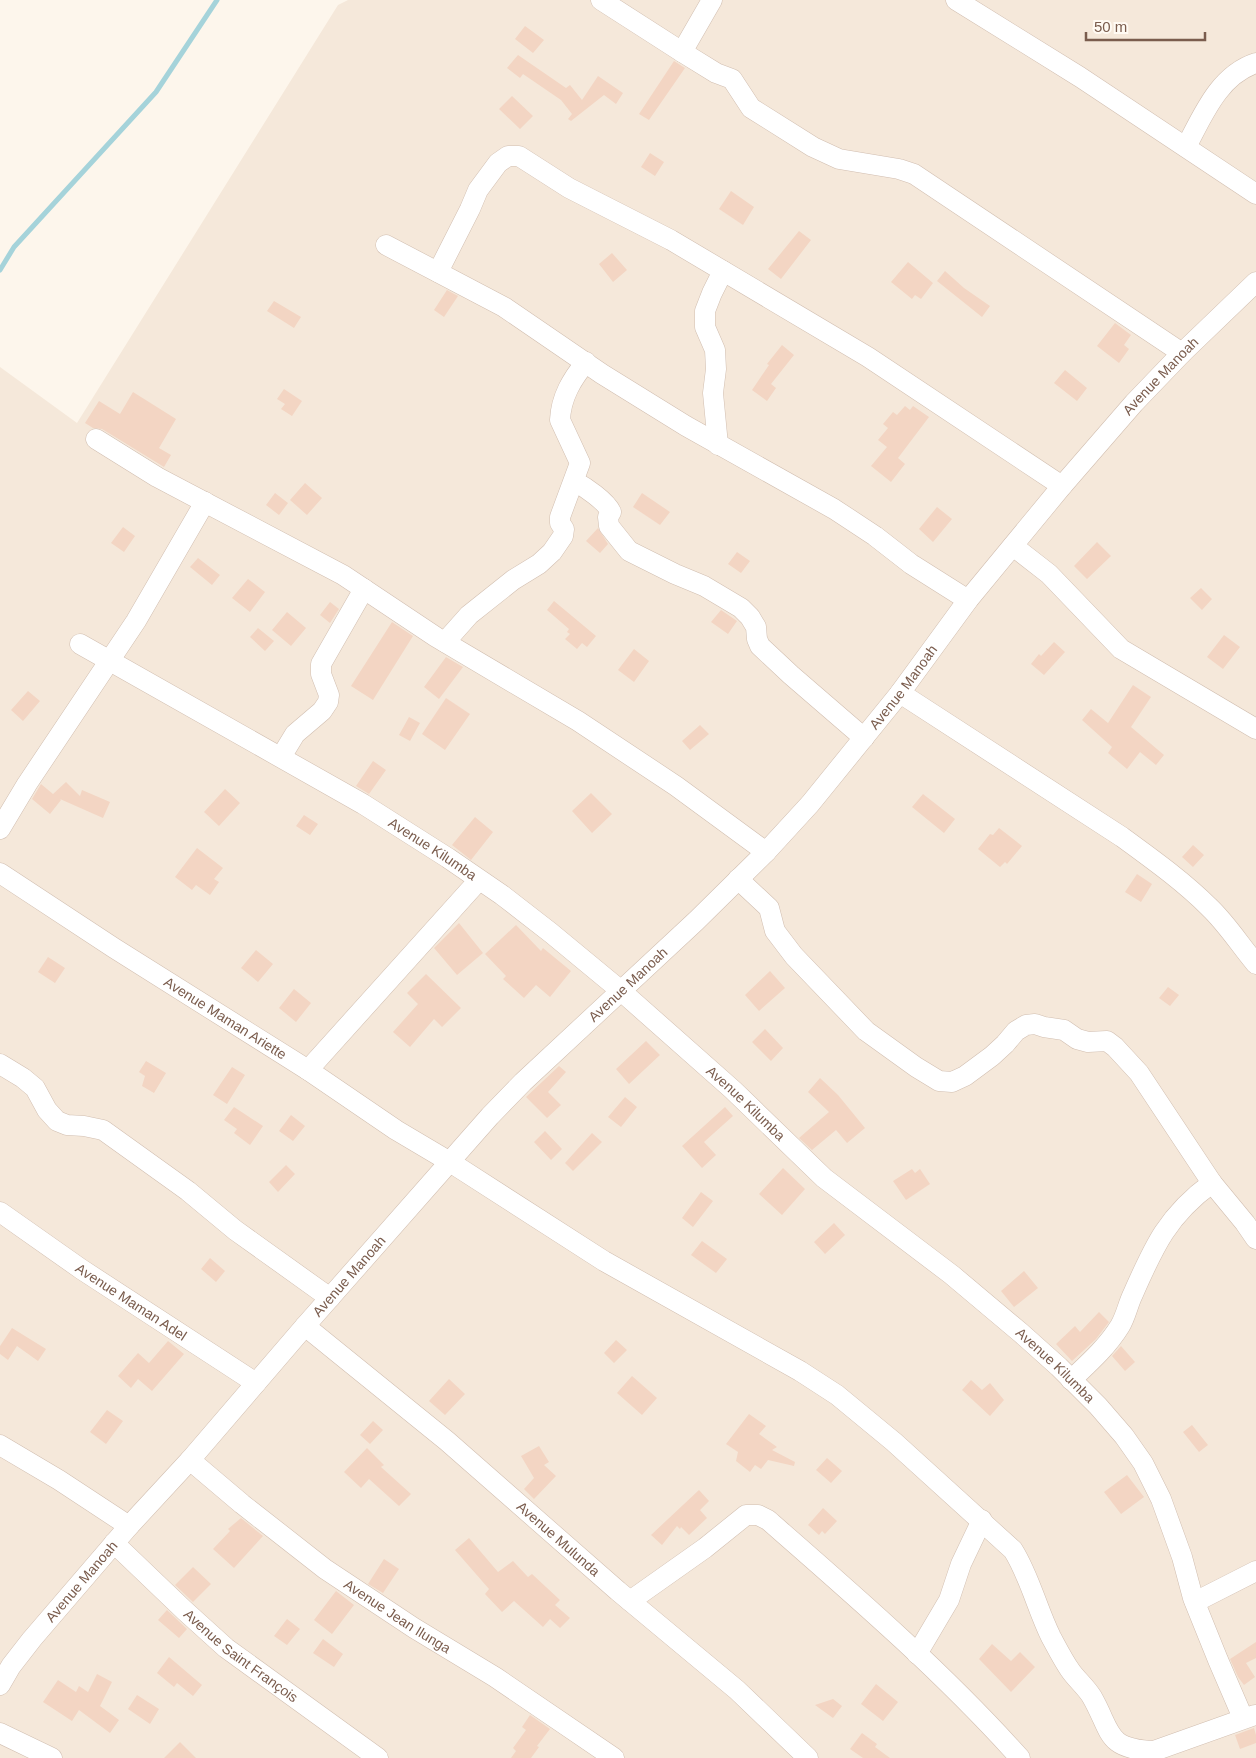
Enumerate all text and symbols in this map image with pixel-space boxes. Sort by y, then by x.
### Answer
scale bar [1086,10,1205,42]
text: 50 m [1094,18,1127,35]
street label: Avenue Manoah [1119,334,1201,418]
street label: Avenue Manoah [866,642,940,732]
street label: Avenue Kilumba [386,814,480,883]
street label: Avenue Manoah [585,944,671,1025]
street label: Avenue Maman Ariette [161,974,290,1063]
street label: Avenue Kilumba [703,1062,788,1144]
street label: Avenue Manoah [309,1233,389,1320]
street label: Avenue Maman Adel [73,1260,190,1344]
street label: Avenue Kilumba [1013,1324,1098,1406]
street label: Avenue Mulunda [514,1498,603,1580]
street label: Avenue Manoah [42,1538,121,1625]
street label: Avenue Jean Ilunga [341,1576,454,1656]
street label: Avenue Saint François [181,1606,301,1705]

